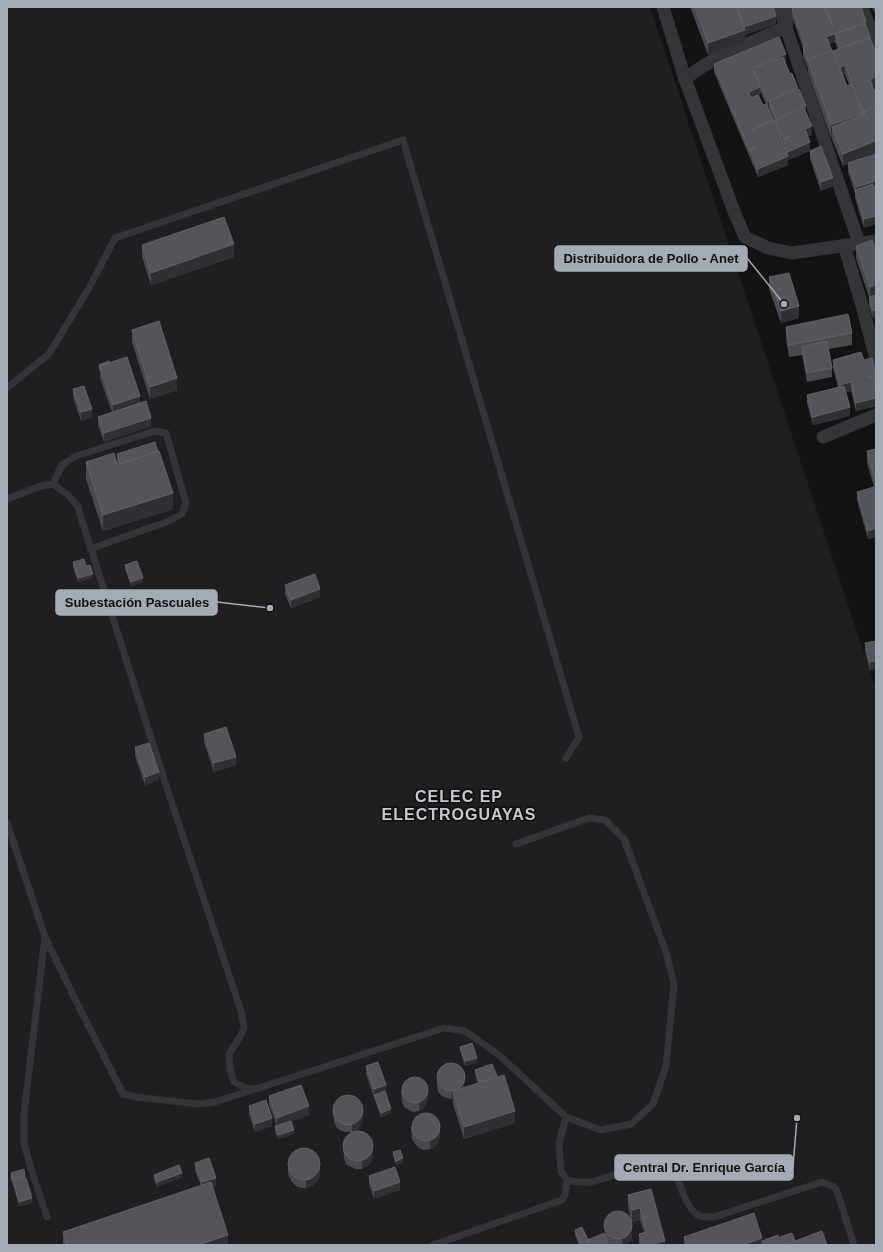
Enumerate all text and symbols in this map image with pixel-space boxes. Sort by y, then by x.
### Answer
callout: Distribuidora de Pollo - Anet [555,246,747,271]
text: Distribuidora de Pollo - Anet [563,251,739,266]
callout: Subestación Pascuales [56,590,217,615]
text: Subestación Pascuales [65,595,209,610]
district label: CELEC EP ELECTROGUAYAS [382,788,536,823]
callout: Central Dr. Enrique García [615,1155,793,1180]
text: Central Dr. Enrique García [623,1160,786,1175]

